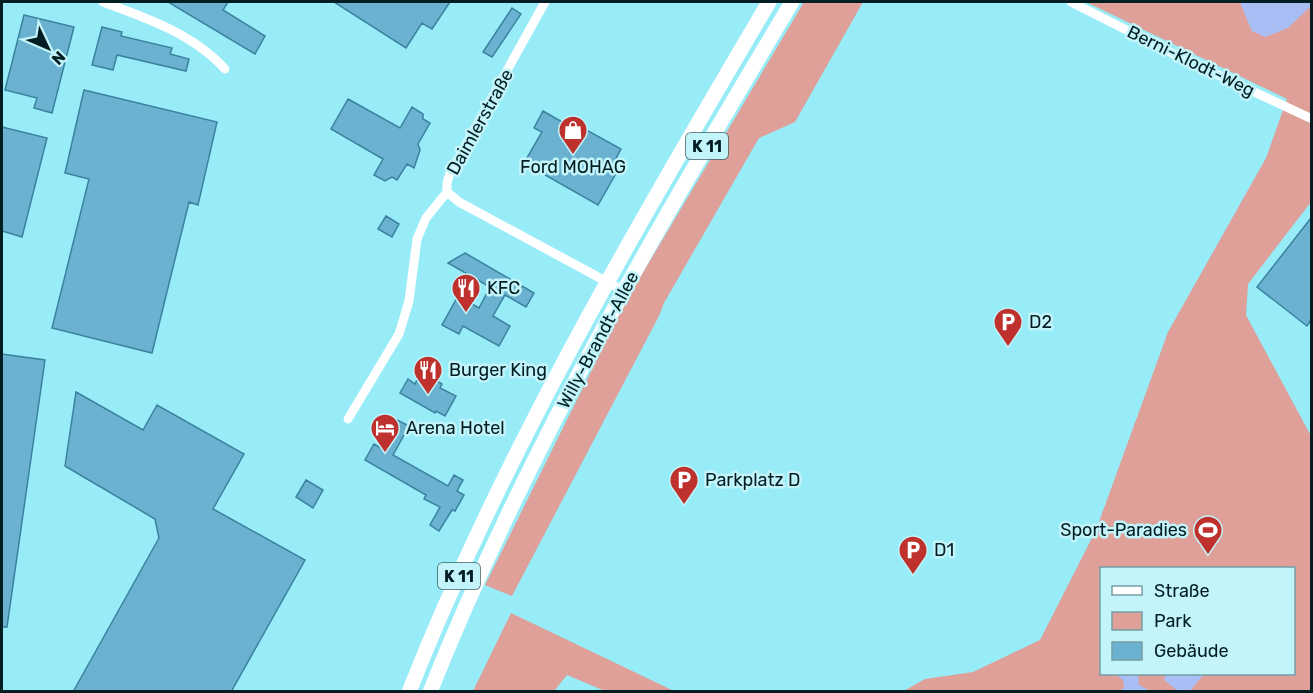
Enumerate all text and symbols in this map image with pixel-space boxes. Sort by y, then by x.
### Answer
north arrow [18,18,78,78]
street label: Berni-Klodt-Weg [1124,21,1258,101]
text: N [48,47,69,69]
street label: Daimlerstraße [442,65,518,179]
shop icon: Ford MOHAG [557,114,589,156]
road number: K 11 [686,133,728,159]
place label: Ford MOHAG [520,156,626,178]
street label: Willy-Brandt-Allee [553,268,643,412]
restaurant icon: KFC [450,272,482,314]
place label: KFC [487,277,520,299]
parking icon: D2 [992,306,1024,348]
place label: D2 [1029,311,1052,333]
restaurant icon: Burger King [412,354,444,396]
place label: Burger King [449,359,547,381]
hotel icon: Arena Hotel [369,412,401,454]
place label: Arena Hotel [406,417,505,439]
parking icon: Parkplatz D [668,464,700,506]
place label: Parkplatz D [705,469,800,491]
sports icon: Sport-Paradies [1192,514,1224,556]
place label: Sport-Paradies [1060,519,1187,541]
parking icon: D1 [897,534,929,576]
place label: D1 [934,539,954,561]
road number: K 11 [438,563,480,589]
legend [1100,567,1295,675]
text: Straße [1154,580,1210,602]
text: Park [1154,610,1192,632]
text: Gebäude [1154,640,1229,662]

